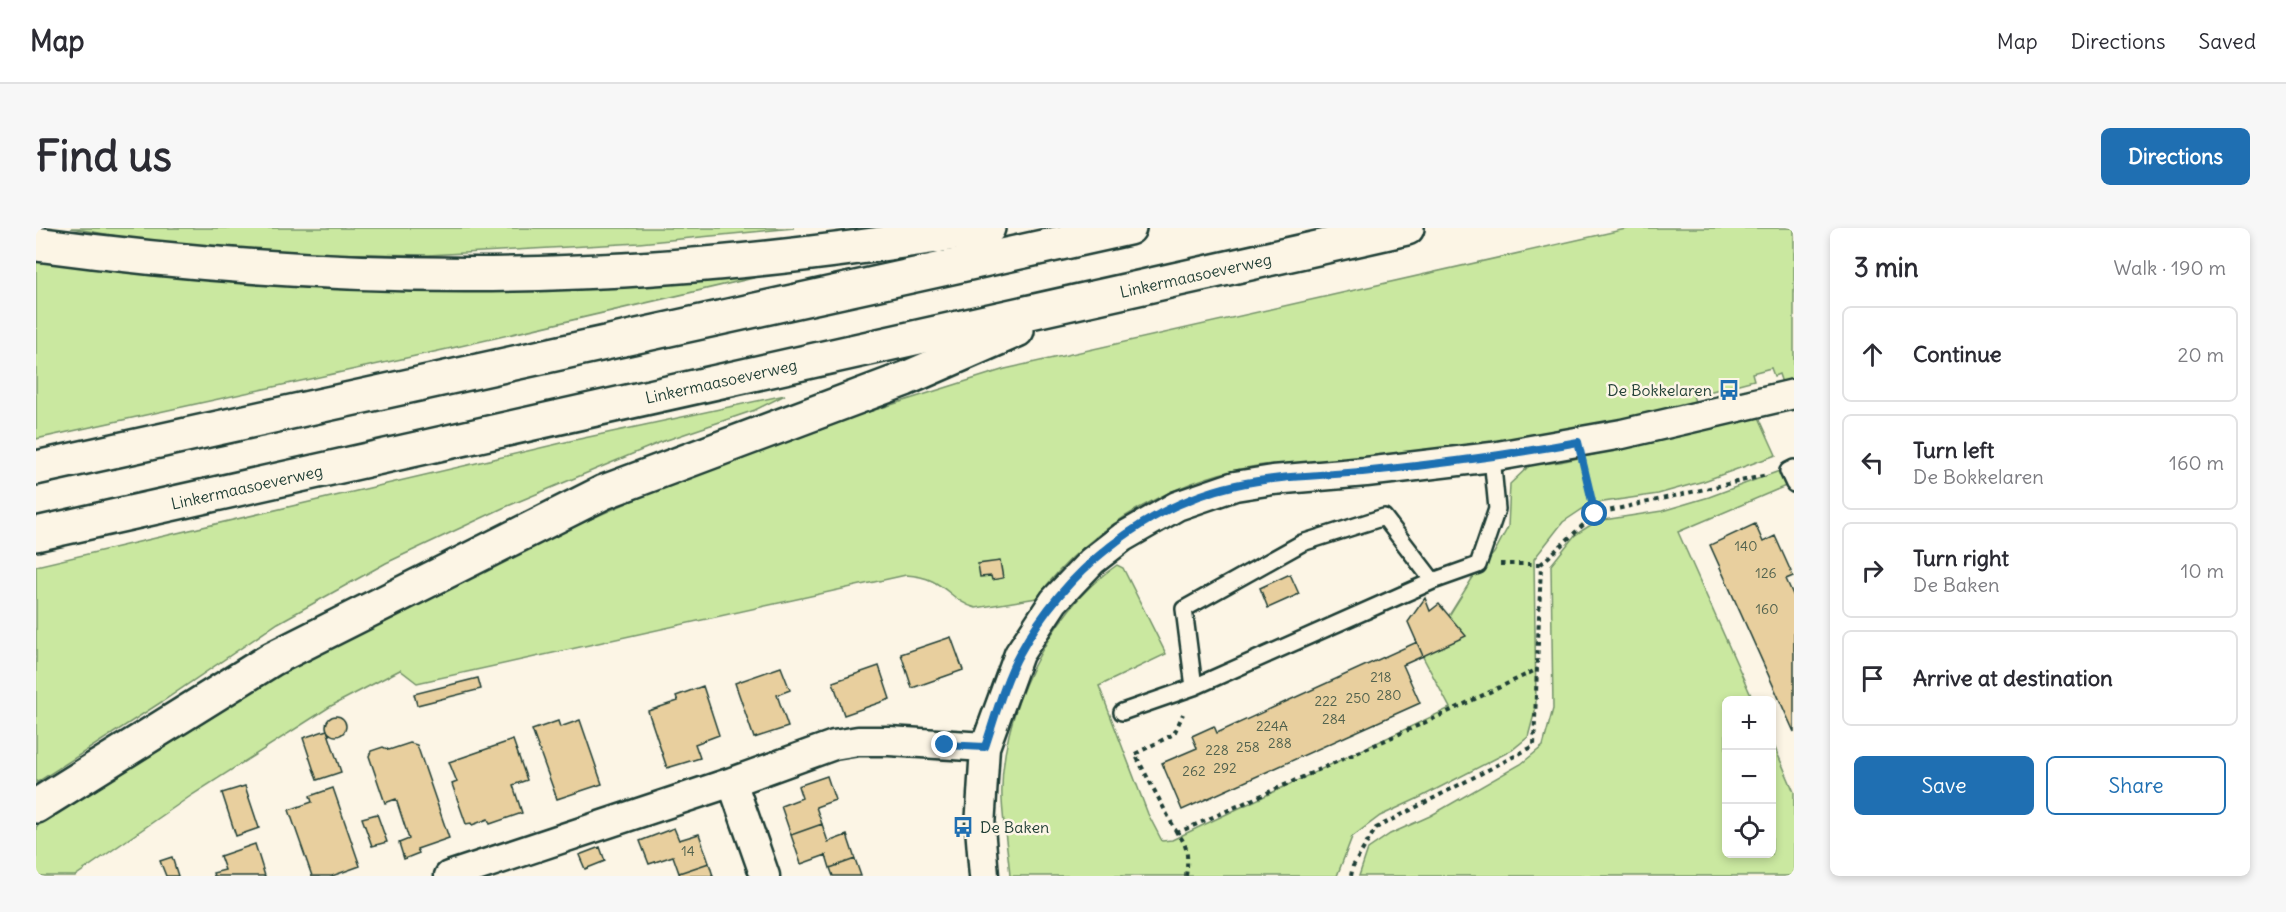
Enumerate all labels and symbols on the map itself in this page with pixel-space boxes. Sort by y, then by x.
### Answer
street label: Linkermaasoeverweg [1118,249,1273,302]
street label: Linkermaasoeverweg [643,354,799,408]
bus stop icon: De Bokkelaren [1717,378,1741,402]
place label: De Bokkelaren [1607,380,1712,400]
street label: Linkermaasoeverweg [169,460,325,514]
route start [1581,500,1607,526]
house number: 140 [1735,537,1757,555]
house number: 126 [1755,564,1777,582]
house number: 160 [1756,600,1778,618]
house number: 218 [1370,668,1392,686]
house number: 280 [1377,686,1401,704]
house number: 250 [1346,689,1370,707]
house number: 222 [1314,692,1338,710]
house number: 284 [1322,710,1346,728]
house number: 224A [1256,717,1288,735]
route end [931,731,957,757]
house number: 288 [1268,734,1292,752]
house number: 258 [1236,738,1260,756]
house number: 228 [1205,741,1229,759]
house number: 292 [1213,759,1237,777]
house number: 262 [1182,762,1206,780]
bus stop icon: De Baken [951,815,975,839]
place label: De Baken [980,817,1049,837]
house number: 14 [681,842,695,860]

